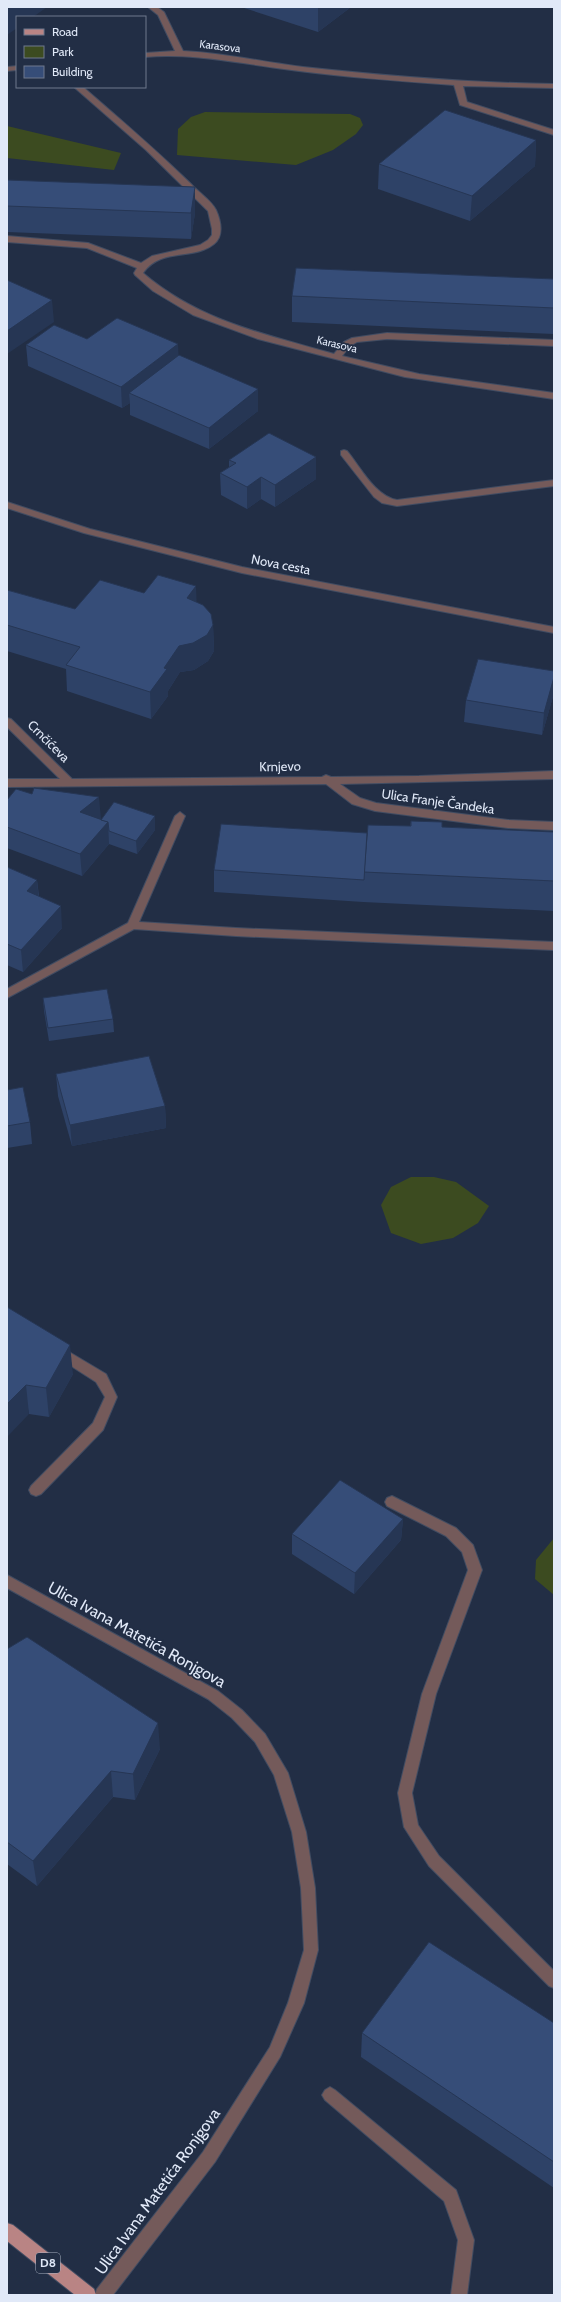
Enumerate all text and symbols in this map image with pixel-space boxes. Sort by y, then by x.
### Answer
legend [16,16,146,88]
text: Road [52,24,78,39]
street label: Karasova [199,37,242,56]
text: Park [52,44,74,59]
text: Building [52,64,94,79]
street label: Karasova [315,332,359,356]
street label: Nova cesta [250,550,313,578]
street label: Crnčićeva [25,717,74,766]
street label: Krnjevo [259,758,301,775]
street label: Ulica Franje Čandeka [380,784,496,818]
street label: Ulica Ivana Matetića Ronjgova [44,1578,229,1692]
street label: Ulica Ivana Matetića Ronjgova [91,2104,224,2278]
road number: D8 [36,2253,60,2273]

